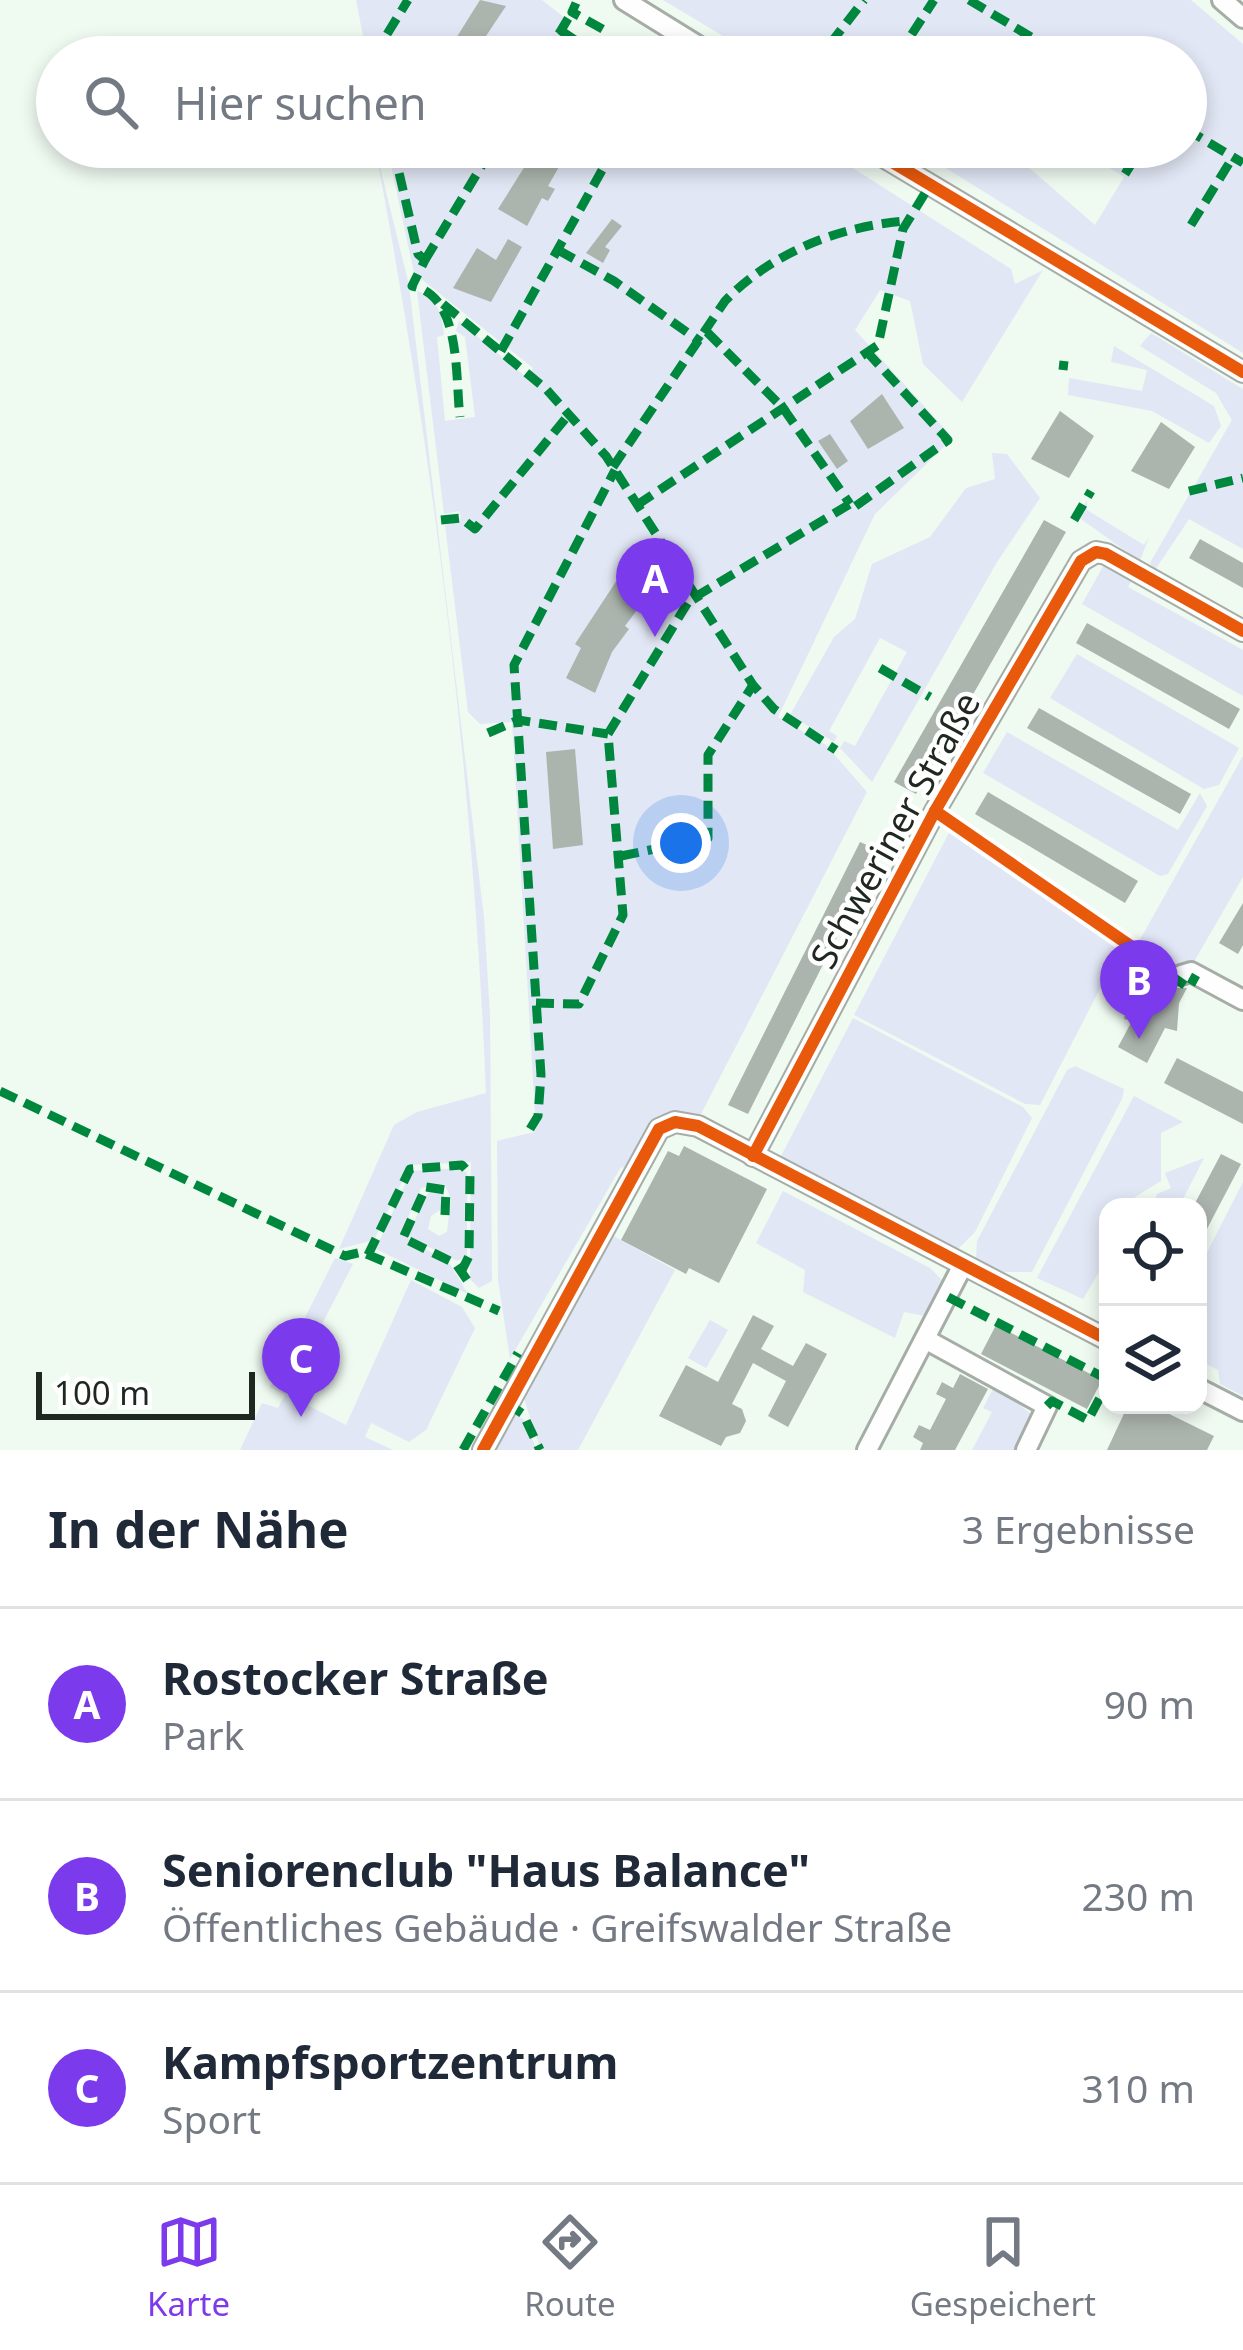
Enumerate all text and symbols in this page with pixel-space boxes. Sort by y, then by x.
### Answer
search box [36,36,1207,168]
icon: search [78,69,144,135]
text: Hier suchen [174,72,427,133]
pin: A [616,538,694,637]
street label: Schweriner Straße [798,683,991,977]
your location [651,813,711,873]
pin: B [1100,940,1178,1039]
map controls [1099,1198,1207,1414]
button: locate [1099,1198,1207,1306]
button: layers [1099,1306,1207,1414]
pin: C [262,1318,340,1417]
scale bar [36,1366,255,1419]
text: 100 m [54,1370,150,1415]
text: In der Nähe [48,1493,349,1563]
text: 3 Ergebnisse [962,1502,1195,1555]
text: Rostocker Straße [162,1647,549,1708]
text: A [74,1677,101,1730]
text: 90 m [1104,1677,1195,1730]
text: Park [162,1708,244,1761]
text: Seniorenclub "Haus Balance" [162,1839,810,1900]
text: B [74,1869,100,1922]
text: 230 m [1081,1869,1195,1922]
text: Öffentliches Gebäude · Greifswalder Straße [162,1900,952,1953]
text: Kampfsportzentrum [162,2031,618,2092]
text: C [74,2061,100,2114]
text: 310 m [1081,2061,1195,2114]
text: Sport [162,2092,261,2145]
tab: Karte [147,2209,230,2326]
tab: Route [524,2209,616,2326]
tab: Gespeichert [910,2209,1096,2326]

